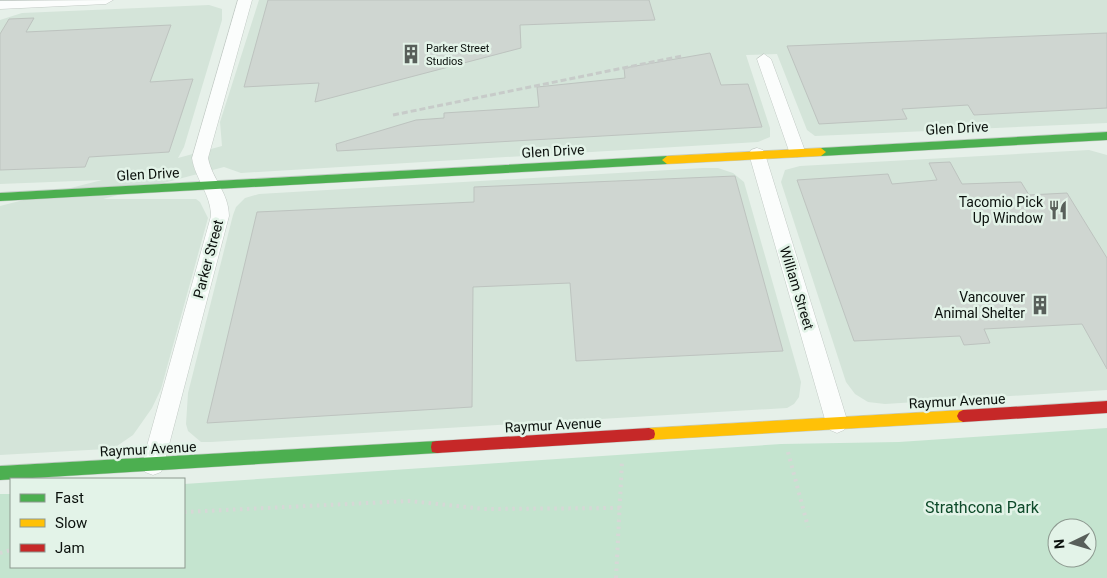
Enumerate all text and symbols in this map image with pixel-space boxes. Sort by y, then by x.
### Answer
place label: Parker Street Studios [426,42,490,68]
building icon: Parker Street Studios [400,43,422,65]
street label: Glen Drive [925,118,989,138]
street label: Glen Drive [521,141,585,161]
street label: Glen Drive [116,164,180,184]
place label: Tacomio Pick Up Window [959,194,1044,226]
restaurant icon: Tacomio Pick Up Window [1047,199,1069,221]
street label: Parker Street [190,218,226,300]
street label: William Street [777,244,817,332]
place label: Vancouver Animal Shelter [934,289,1025,321]
building icon: Vancouver Animal Shelter [1029,294,1051,316]
street label: Raymur Avenue [908,390,1006,412]
street label: Raymur Avenue [504,414,602,436]
street label: Raymur Avenue [99,438,197,460]
legend [10,478,185,568]
text: Fast [55,489,84,507]
park label: Strathcona Park [925,498,1040,517]
text: Slow [55,514,87,532]
north arrow [1047,518,1097,568]
text: Jam [55,539,85,557]
text: N [1051,539,1067,550]

